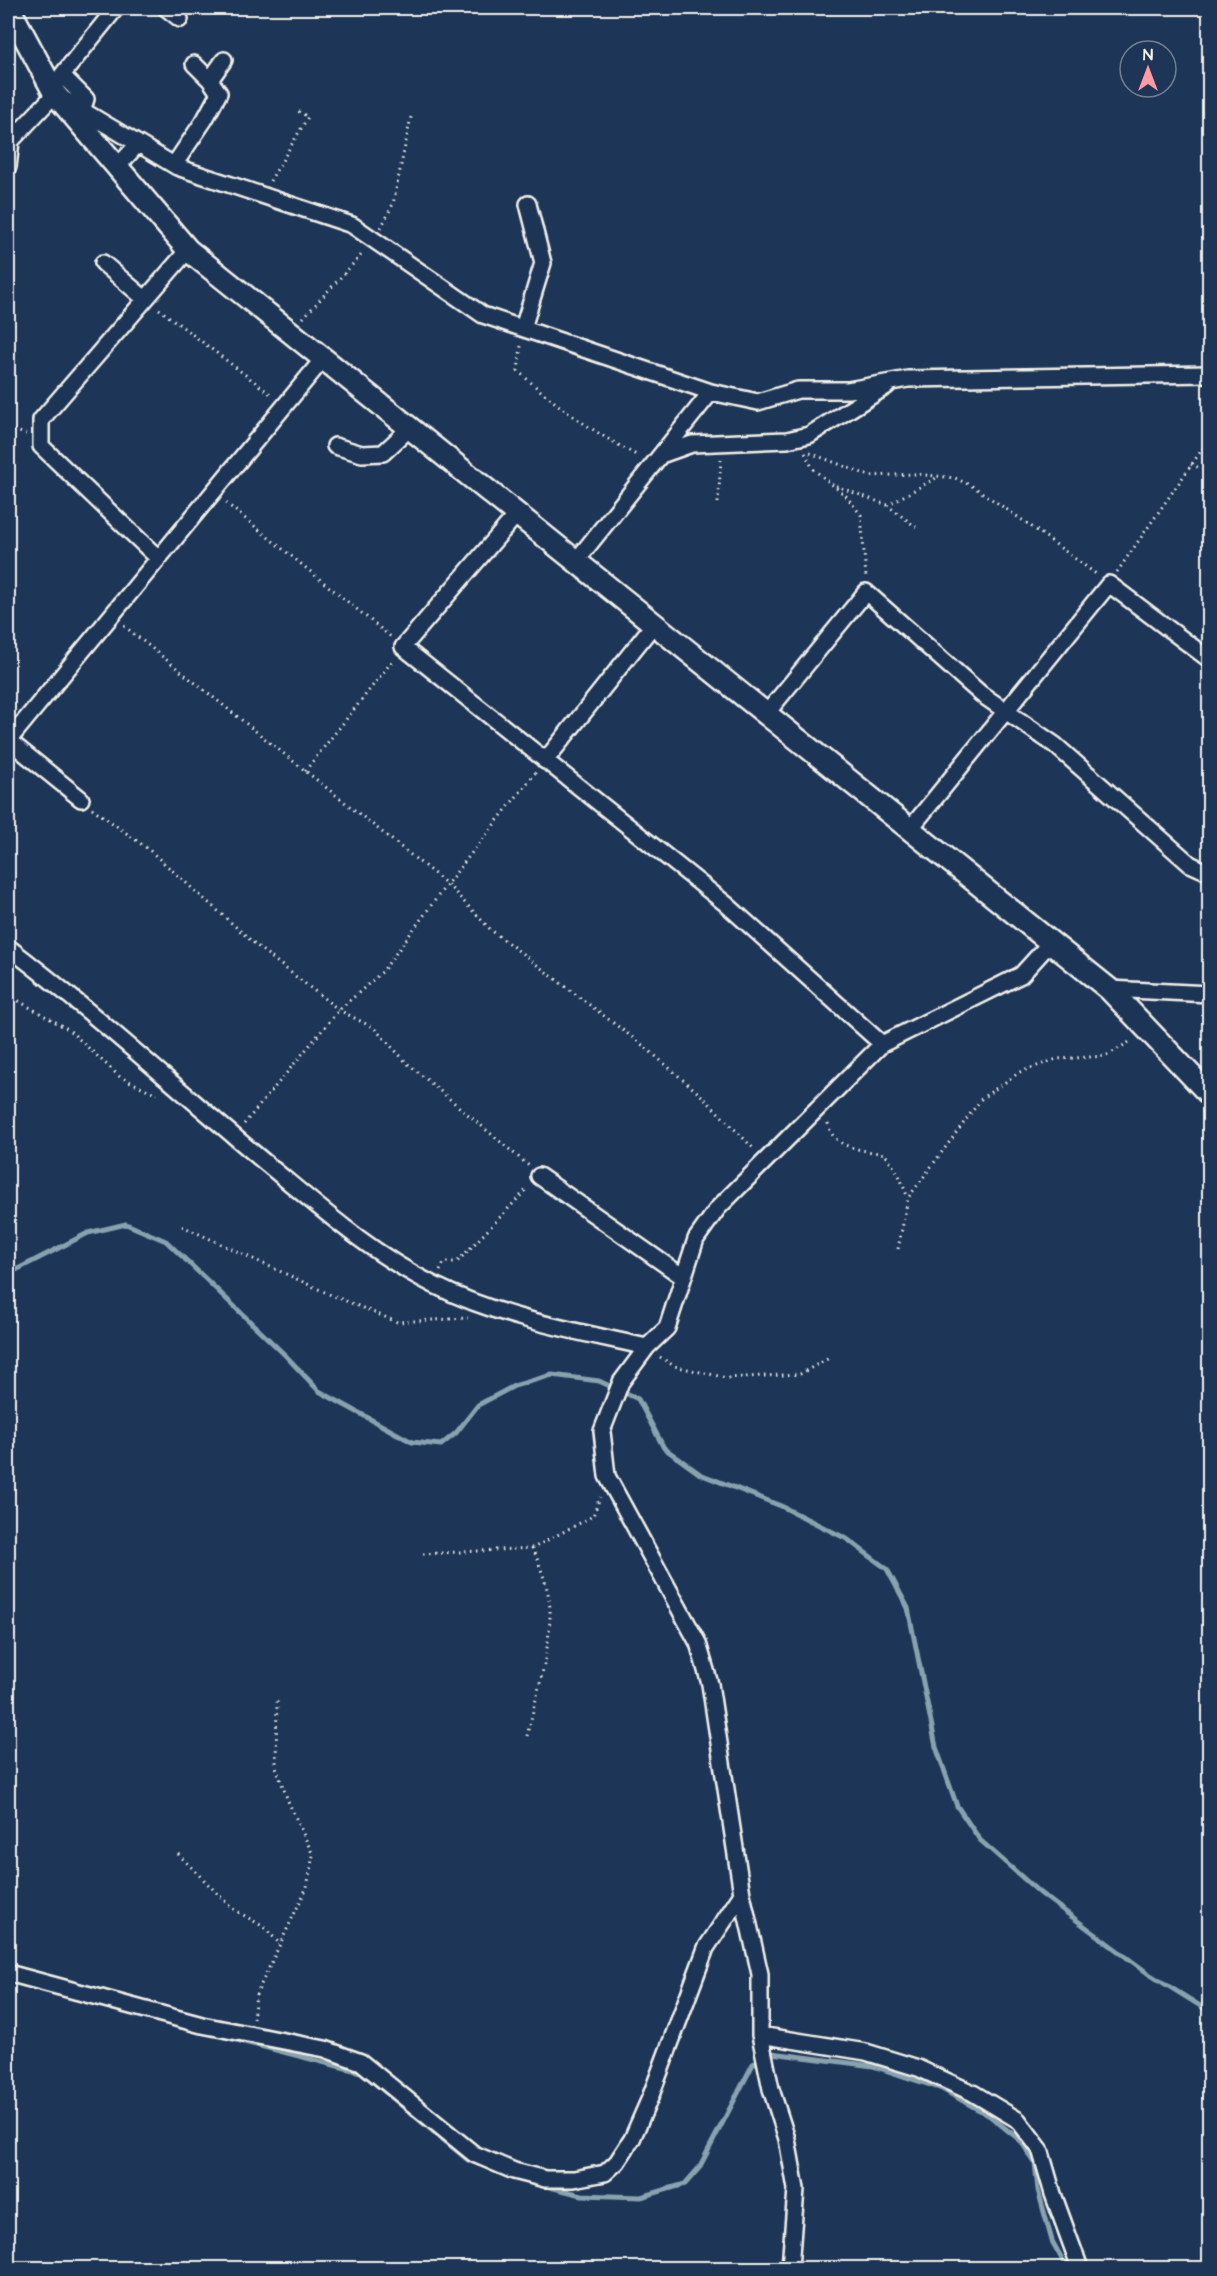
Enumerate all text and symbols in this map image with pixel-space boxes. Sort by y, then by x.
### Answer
north arrow [1118,39,1178,99]
text: N [1143,44,1153,66]

